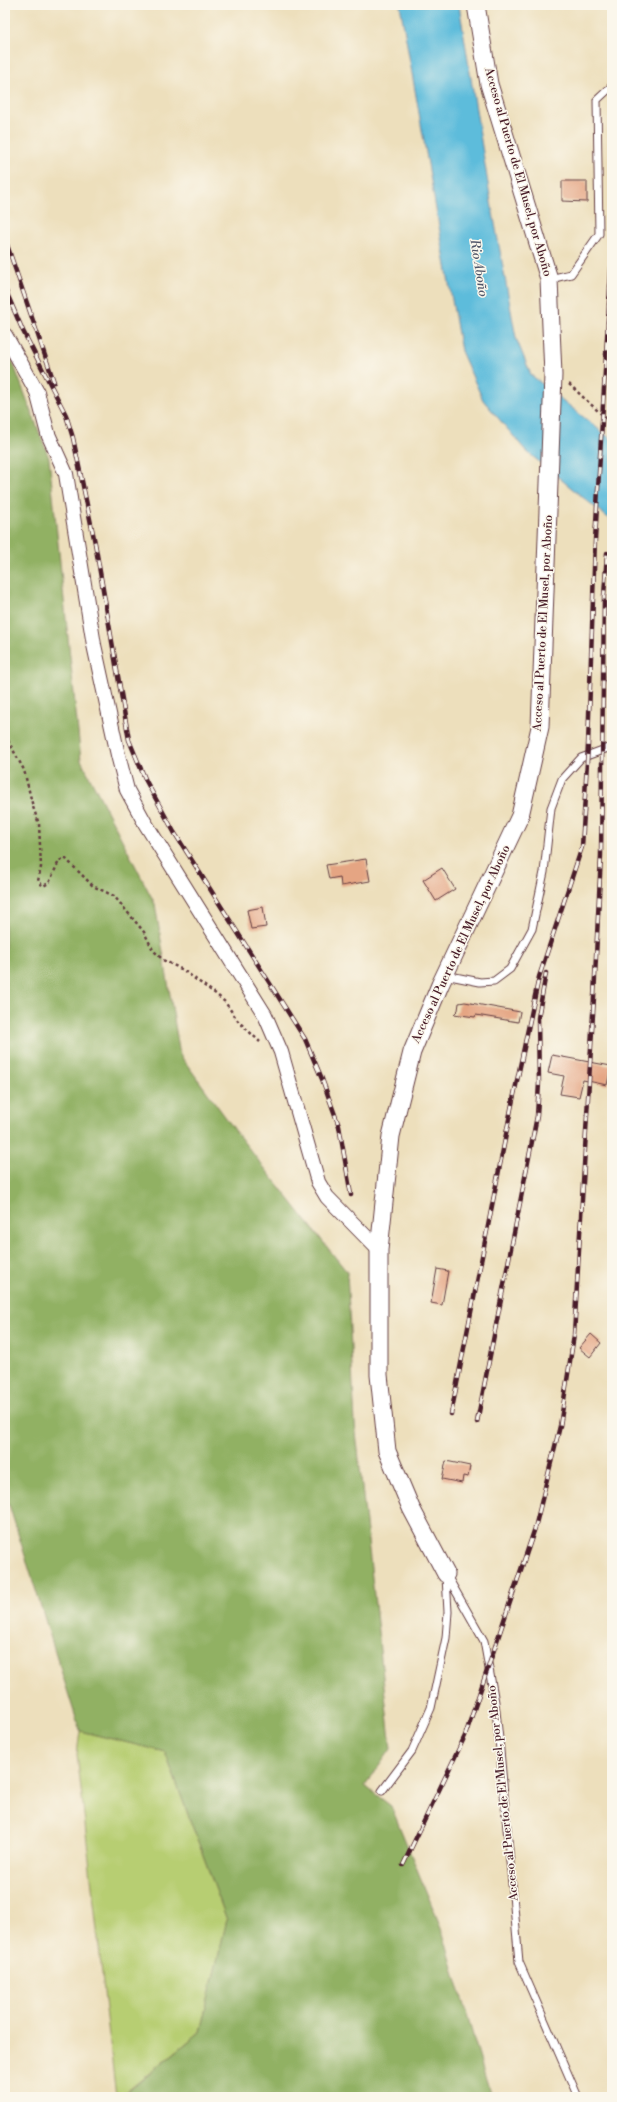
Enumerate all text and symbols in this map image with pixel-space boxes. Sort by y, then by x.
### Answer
street label: Acceso al Puerto de El Musel, por Aboño [481,65,555,278]
water label: Rio Aboño [466,237,491,298]
street label: Acceso al Puerto de El Musel, por Aboño [530,514,556,733]
street label: Acceso al Puerto de El Musel, por Aboño [408,842,514,1046]
street label: Acceso al Puerto de El Musel, por Aboño [484,1684,522,1903]

